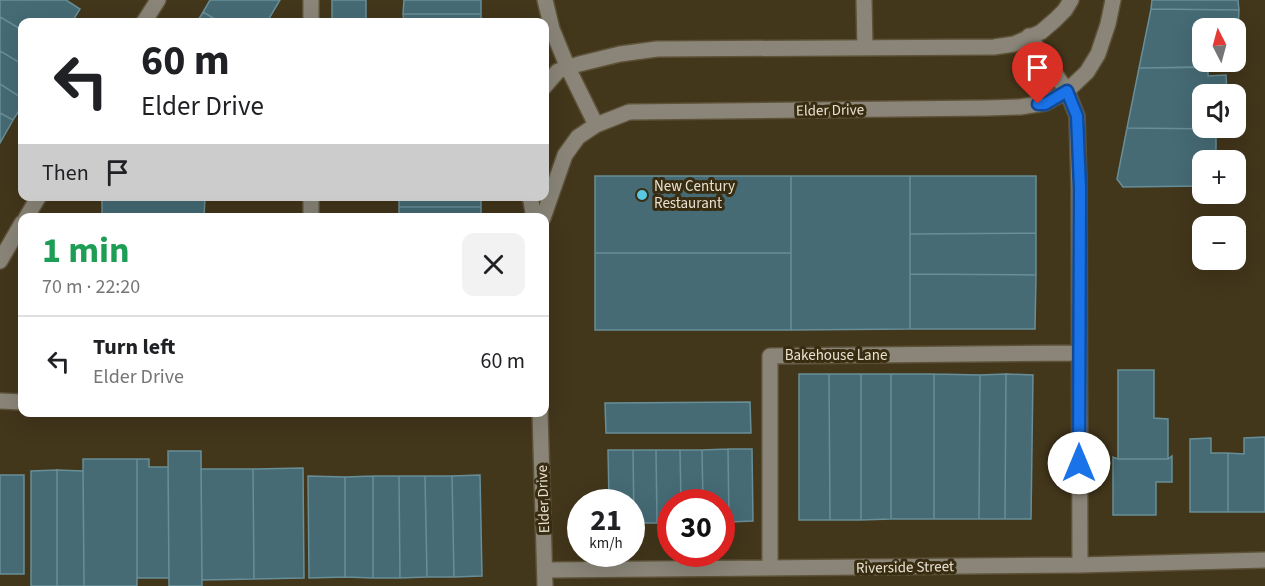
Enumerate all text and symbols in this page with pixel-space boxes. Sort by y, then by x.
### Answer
north arrow [1192,18,1246,72]
map controls [1192,18,1246,270]
text: 60 m [141,31,230,91]
icon: left [42,42,120,120]
pin [1012,42,1063,104]
icon: arrive [1021,51,1054,84]
button: sound [1192,84,1246,138]
text: Elder Drive [141,87,264,126]
street label: Elder Drive [796,99,864,122]
button: + [1192,150,1246,204]
icon: arrive [101,156,134,189]
text: Then [42,157,89,189]
place label: New Century Restaurant [654,176,735,214]
marker: New Century Restaurant [635,188,649,202]
button: − [1192,216,1246,270]
text: 1 min [42,225,130,276]
button: close [462,233,525,296]
text: 70 m · 22:20 [42,273,140,301]
text: Turn left [93,331,175,363]
icon: left [42,345,75,378]
text: 60 m [480,345,525,377]
street label: Bakehouse Lane [785,345,887,366]
text: Elder Drive [93,363,184,391]
position arrow [1047,431,1111,495]
street label: Elder Drive [532,465,555,533]
speed limit sign: 30 [657,489,735,567]
text: 21 [590,499,622,542]
text: km/h [589,533,623,554]
street label: Riverside Street [856,556,954,579]

